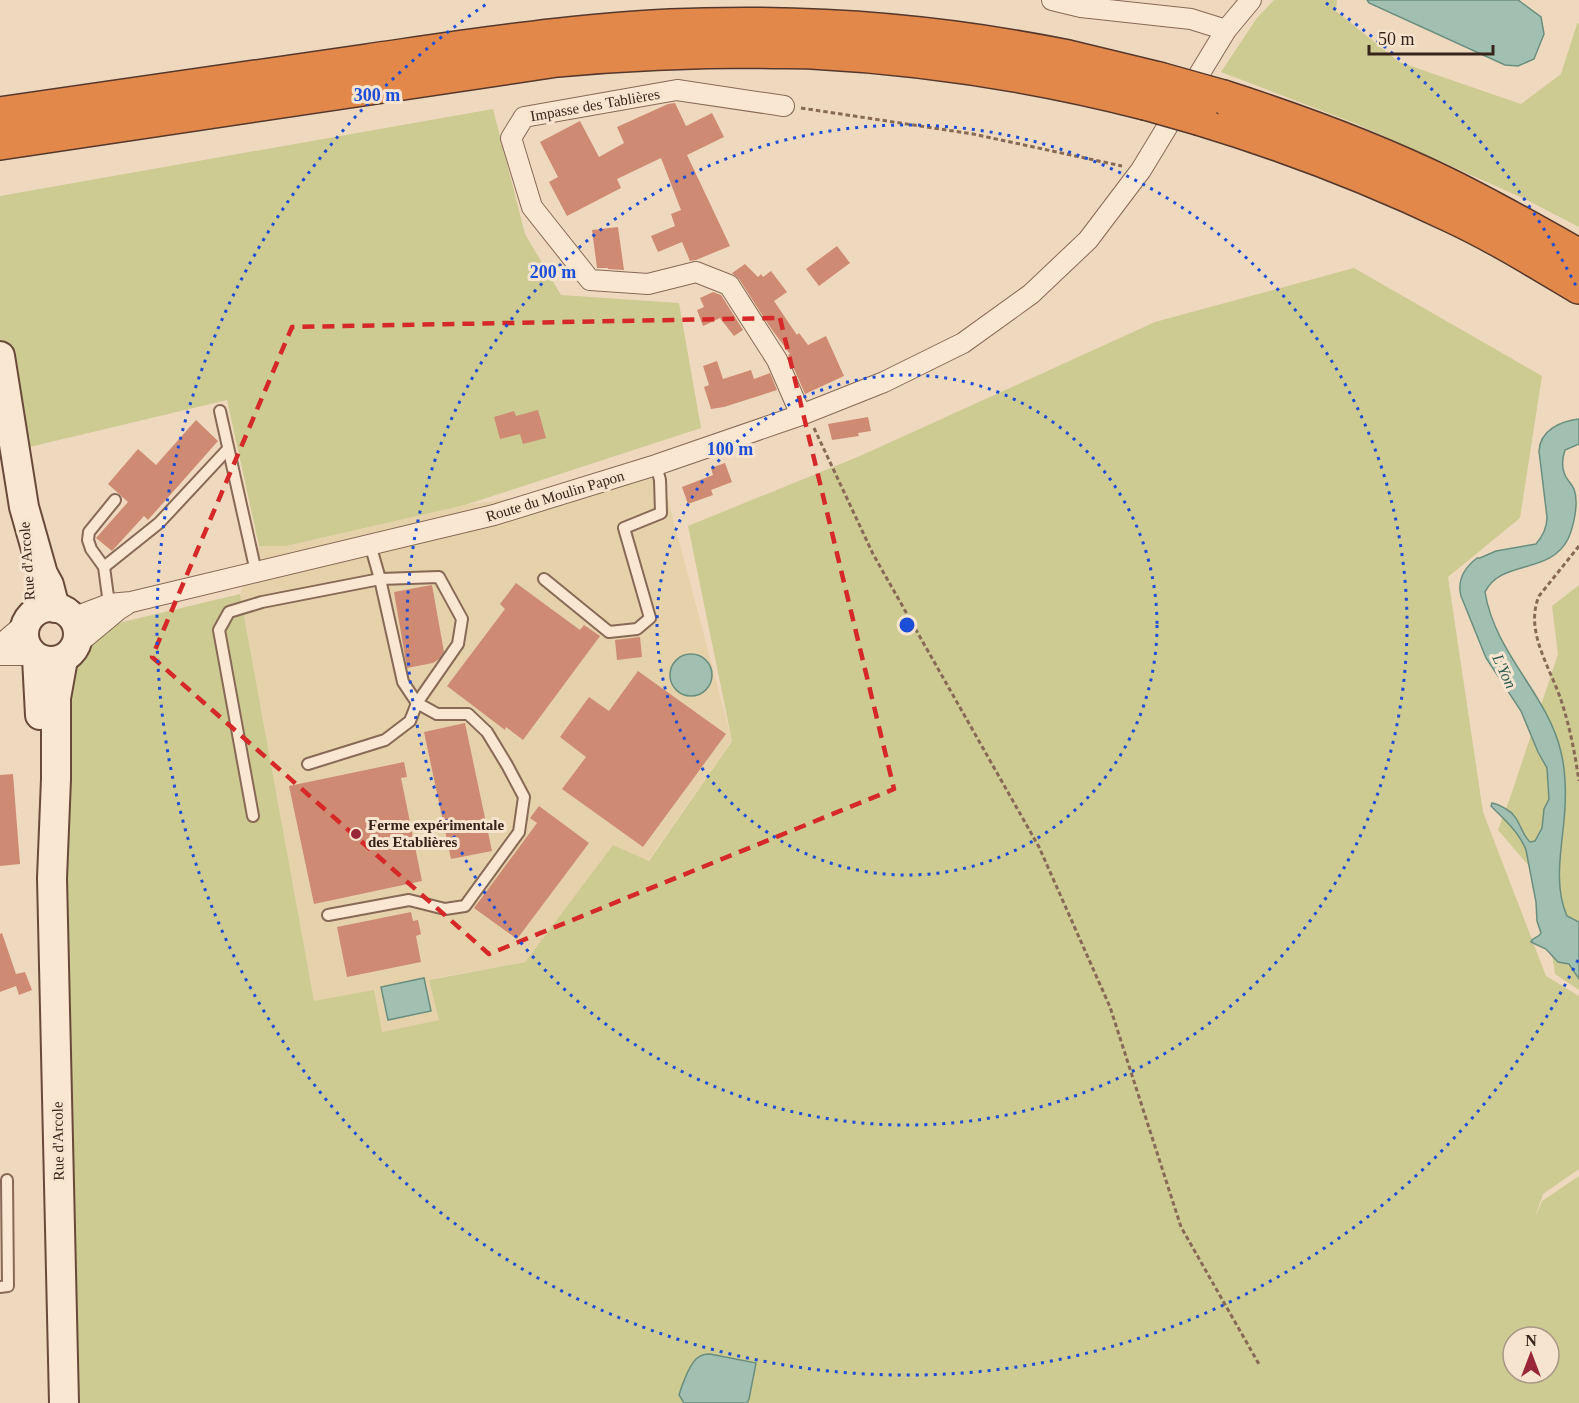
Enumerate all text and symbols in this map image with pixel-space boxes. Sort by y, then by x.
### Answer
scale bar [1369,18,1494,56]
text: 50 m [1378,29,1415,49]
text: 300 m [354,85,400,105]
street label: Impasse des Tablières [529,86,661,124]
text: 200 m [530,262,576,282]
text: 100 m [707,439,753,459]
street label: Route du Moulin Papon [484,467,627,525]
street label: Rue d'Arcole [16,521,38,601]
centre of rings [897,615,917,635]
water label: L'Yon [1489,651,1520,691]
place label: Ferme expérimentale des Etablières [368,817,505,850]
marker: Ferme expérimentale des Etablières [349,827,363,841]
street label: Rue d'Arcole [49,1101,67,1181]
north arrow [1501,1325,1561,1385]
text: N [1525,1332,1537,1349]

